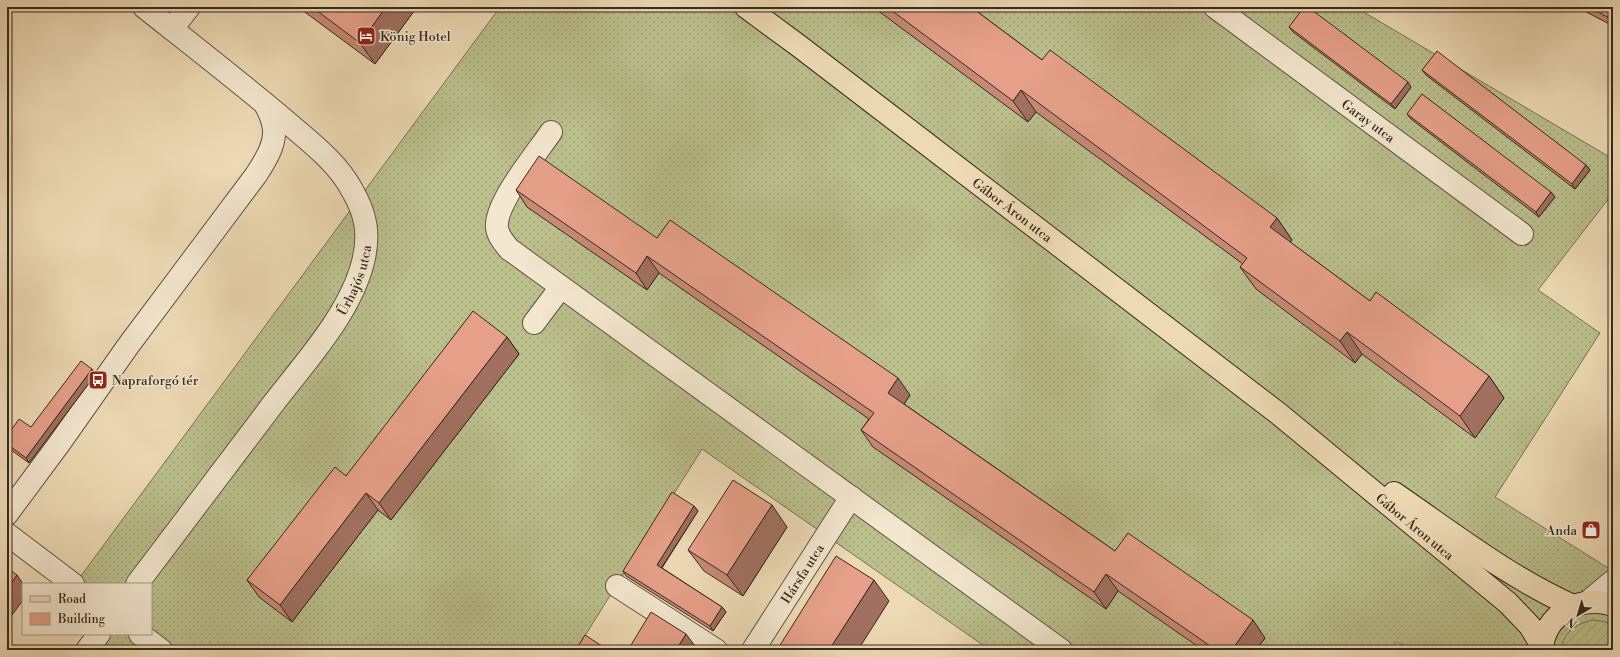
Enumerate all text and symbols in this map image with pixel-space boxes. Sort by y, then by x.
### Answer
hotel icon: König Hotel [355,25,377,47]
place label: König Hotel [380,29,451,45]
street label: Garay utca [1338,96,1398,147]
street label: Gábor Áron utca [969,175,1055,247]
street label: Űrhajós utca [333,244,375,318]
bus stop icon: Napraforgó tér [87,369,109,391]
place label: Napraforgó tér [112,373,199,389]
street label: Gábor Áron utca [1372,490,1457,564]
shop icon: Anda [1580,519,1602,541]
place label: Anda [1545,523,1577,539]
street label: Hársfa utca [778,541,828,607]
legend [22,583,152,635]
text: Road [58,592,86,607]
north arrow [1558,595,1598,635]
text: Building [57,612,106,627]
text: N [1564,614,1580,630]

